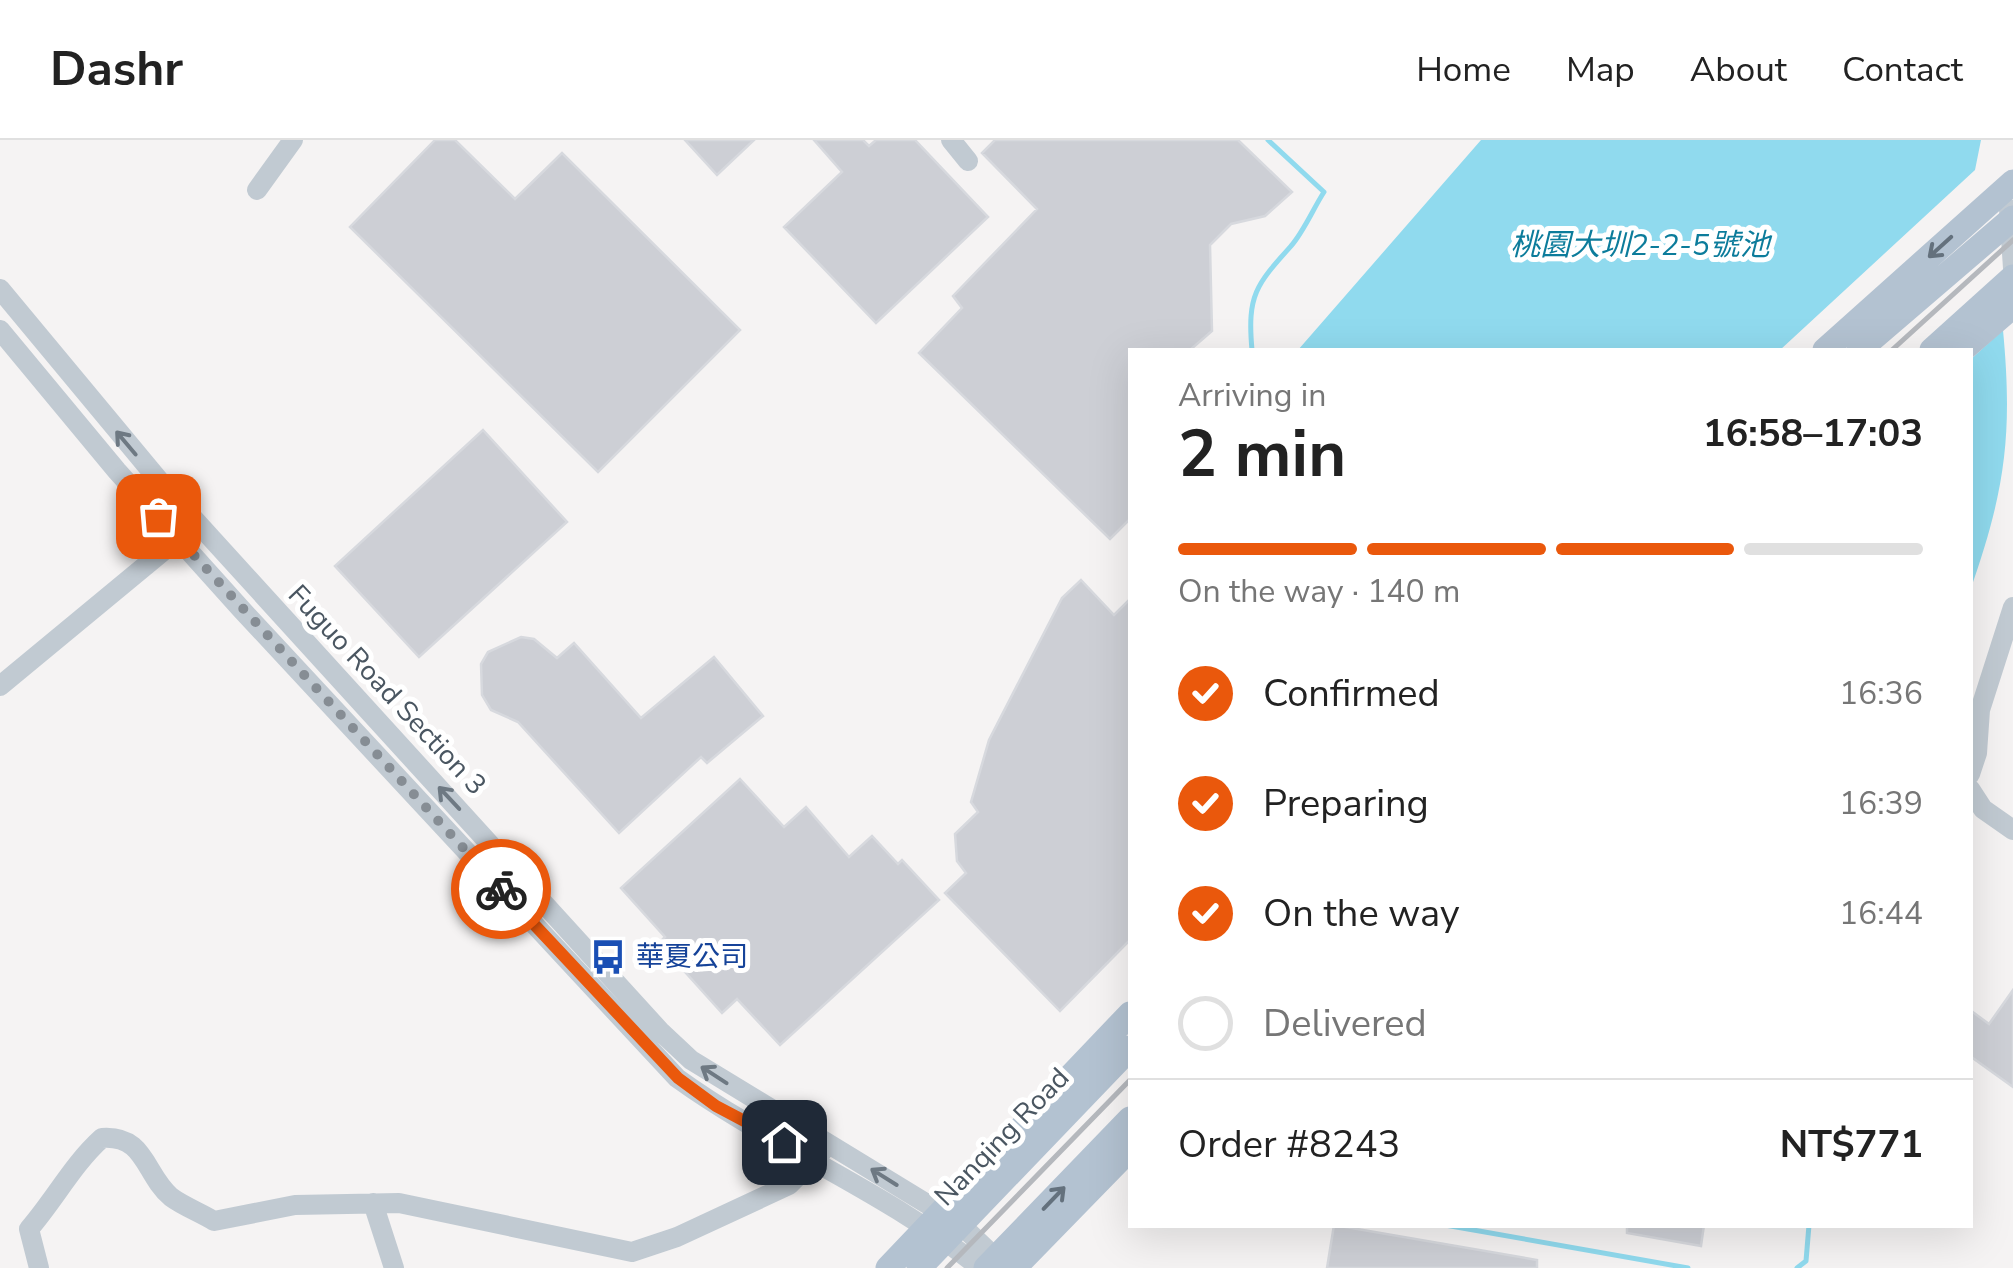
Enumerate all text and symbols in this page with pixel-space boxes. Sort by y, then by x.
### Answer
text: Dashr [50,36,183,102]
text: Home [1416,46,1511,93]
text: Map [1566,46,1635,93]
text: About [1690,46,1787,93]
text: Contact [1842,46,1963,93]
water label: 桃園大圳2-2-5號池 [1510,225,1773,266]
one-way arrow [1928,235,1953,258]
text: Arriving in [1178,374,1326,417]
text: 16:58–17:03 [1703,408,1923,459]
text: 2 min [1178,410,1346,499]
one-way arrow [116,430,138,456]
pin [116,474,201,559]
icon: bag [131,489,186,544]
text: On the way · 140 m [1178,570,1460,613]
street label: Fuguo Road Section 3 [279,577,495,803]
icon: check [1178,666,1233,721]
text: Confirmed [1263,668,1440,719]
text: 16:36 [1839,672,1923,715]
icon: check [1178,776,1233,831]
text: Preparing [1263,778,1429,829]
text: 16:39 [1839,782,1923,825]
one-way arrow [438,786,461,811]
courier [451,839,551,939]
icon: bike [474,862,529,917]
icon: check [1178,886,1233,941]
text: On the way [1263,888,1459,939]
text: 16:44 [1839,892,1923,935]
bus stop icon: 華夏公司 [589,938,627,976]
place label: 華夏公司 [636,938,748,976]
text: Delivered [1263,998,1427,1049]
street label: Nanqing Road [926,1059,1078,1215]
one-way arrow [700,1064,729,1085]
pin [742,1100,827,1185]
icon: home [757,1115,812,1170]
text: Order #8243 [1178,1119,1400,1170]
text: NT$771 [1780,1119,1923,1170]
one-way arrow [870,1166,899,1187]
one-way arrow [1042,1186,1066,1210]

